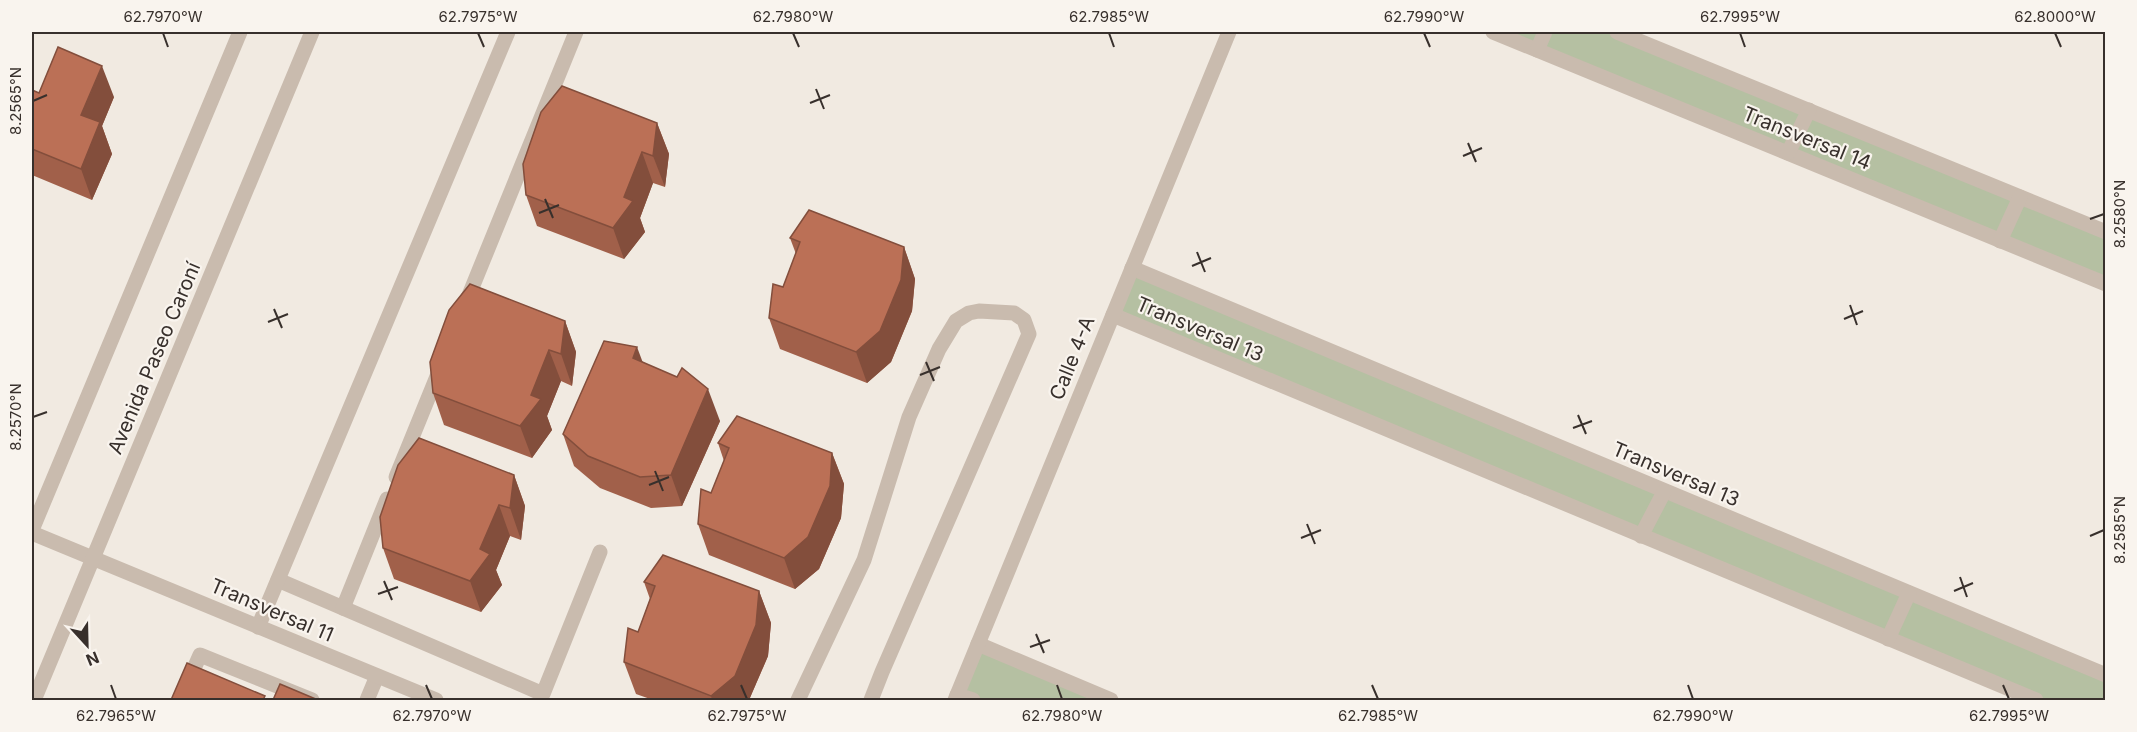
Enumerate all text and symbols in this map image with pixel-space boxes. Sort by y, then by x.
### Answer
text: 62.7970°W [123,7,203,26]
text: 62.7975°W [439,7,518,26]
text: 62.7980°W [753,7,833,26]
text: 62.7985°W [1069,7,1149,26]
text: 62.7990°W [1384,7,1465,26]
text: 62.7995°W [1700,7,1780,26]
text: 62.8000°W [2014,7,2096,26]
text: 8.2565°N [6,67,25,135]
street label: Transversal 14 [1739,101,1875,175]
text: 8.2580°N [2110,180,2129,248]
street label: Avenida Paseo Caroní [103,258,205,458]
street label: Transversal 13 [1133,291,1267,367]
street label: Calle 4-A [1044,312,1100,403]
text: 8.2570°N [6,383,25,451]
street label: Transversal 13 [1609,436,1743,512]
text: 8.2585°N [2110,496,2129,564]
street label: Transversal 11 [207,573,337,647]
north arrow [57,615,117,675]
text: N [83,647,102,670]
text: 62.7965°W [76,706,156,725]
text: 62.7970°W [392,706,472,725]
text: 62.7975°W [708,706,787,725]
text: 62.7980°W [1022,706,1102,725]
text: 62.7985°W [1338,706,1418,725]
text: 62.7990°W [1653,706,1734,725]
text: 62.7995°W [1969,706,2049,725]

